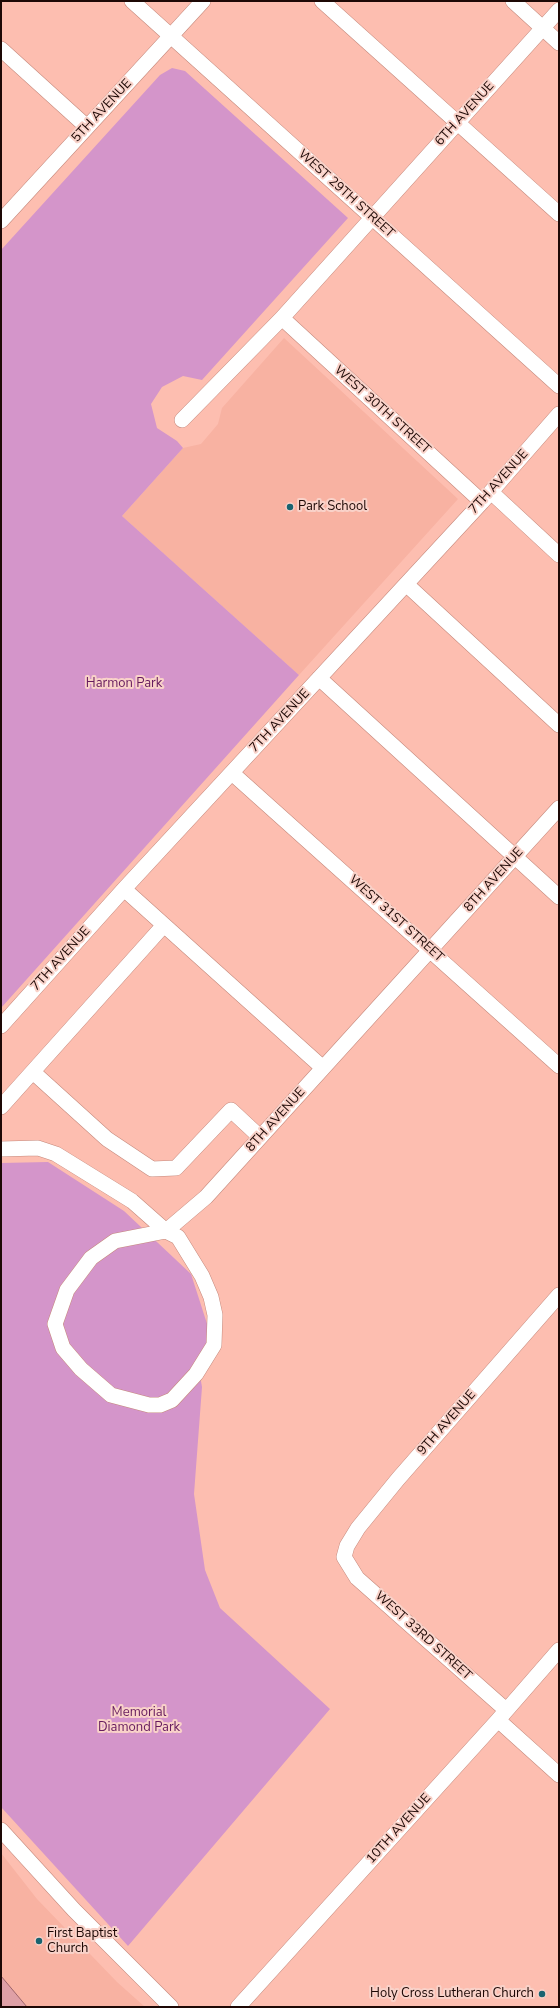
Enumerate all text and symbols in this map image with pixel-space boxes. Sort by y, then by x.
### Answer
street label: 5TH AVENUE [69,76,135,146]
street label: 6TH AVENUE [432,79,498,149]
street label: WEST 29TH STREET [295,147,397,241]
street label: WEST 30TH STREET [331,363,433,457]
street label: 7TH AVENUE [466,447,532,517]
place label: Park School [298,499,367,515]
marker: Park School [285,502,295,512]
park label: Harmon Park [86,676,162,692]
street label: 7TH AVENUE [247,686,313,756]
street label: 8TH AVENUE [461,845,527,915]
street label: WEST 31ST STREET [345,872,447,966]
street label: 7TH AVENUE [28,924,94,994]
street label: 8TH AVENUE [243,1085,309,1155]
street label: 9TH AVENUE [415,1387,479,1459]
street label: WEST 33RD STREET [371,1588,475,1684]
park label: Memorial Diamond Park [98,1705,180,1736]
street label: 10TH AVENUE [364,1791,434,1867]
place label: First Baptist Church [47,1926,117,1957]
marker: First Baptist Church [34,1936,44,1946]
place label: Holy Cross Lutheran Church [370,1986,534,2002]
marker: Holy Cross Lutheran Church [537,1989,547,1999]

